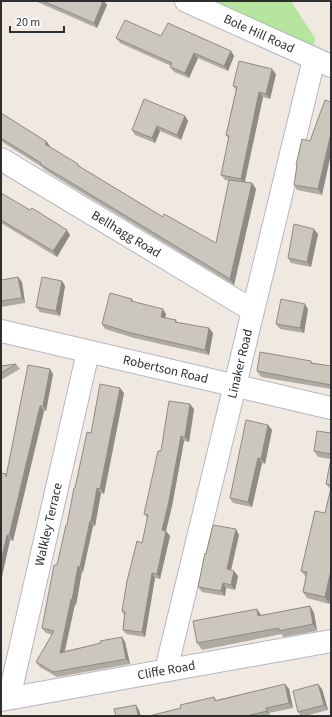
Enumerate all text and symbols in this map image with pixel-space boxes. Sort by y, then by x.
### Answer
scale bar [10,8,64,34]
street label: Bole Hill Road [221,10,297,57]
text: 20 m [16,14,40,31]
street label: Bellhagg Road [88,206,164,262]
street label: Linaker Road [223,327,257,400]
street label: Robertson Road [121,351,210,388]
street label: Walkley Terrace [30,481,67,568]
street label: Cliffe Road [136,656,197,684]

